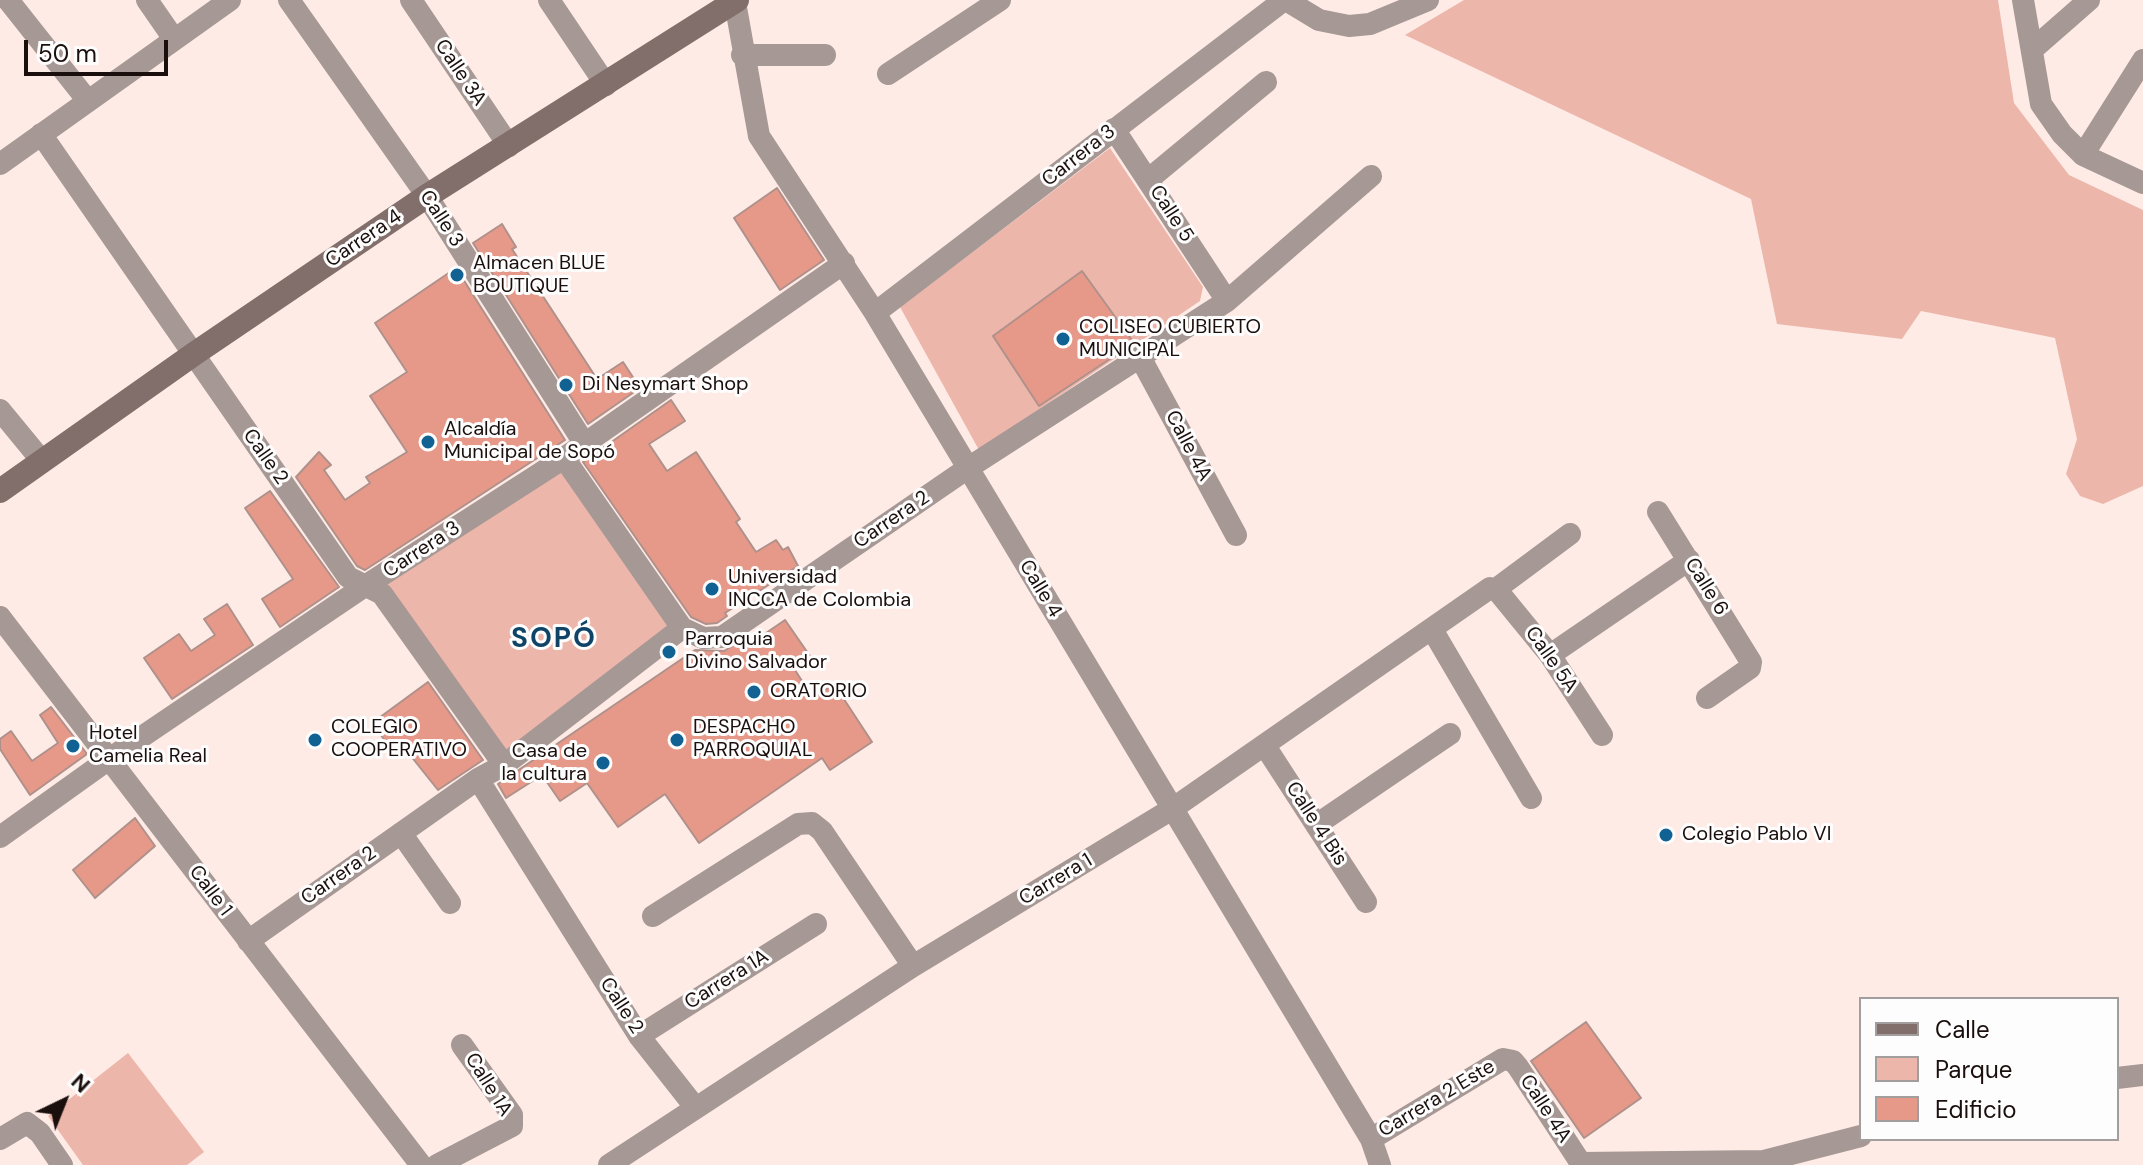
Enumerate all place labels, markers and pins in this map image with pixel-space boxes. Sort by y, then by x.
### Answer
place label: Almacen BLUE BOUTIQUE [473,252,605,299]
marker: Almacen BLUE BOUTIQUE [448,266,466,284]
place label: COLISEO CUBIERTO MUNICIPAL [1079,316,1261,363]
marker: COLISEO CUBIERTO MUNICIPAL [1054,330,1072,348]
place label: Di Nesymart Shop [582,373,749,397]
marker: Di Nesymart Shop [557,376,575,394]
place label: Alcaldía Municipal de Sopó [444,418,615,465]
marker: Alcaldía Municipal de Sopó [419,433,437,451]
place label: Universidad INCCA de Colombia [728,566,911,613]
marker: Universidad INCCA de Colombia [703,580,721,598]
place label: Parroquia Divino Salvador [685,628,827,675]
marker: Parroquia Divino Salvador [660,643,678,661]
place label: ORATORIO [770,680,867,704]
marker: ORATORIO [745,683,763,701]
place label: COLEGIO COOPERATIVO [331,716,467,763]
place label: DESPACHO PARROQUIAL [693,716,812,763]
place label: Hotel Camelia Real [89,722,207,769]
marker: COLEGIO COOPERATIVO [306,731,324,749]
marker: DESPACHO PARROQUIAL [668,731,686,749]
marker: Hotel Camelia Real [64,737,82,755]
place label: Casa de la cultura [501,740,587,787]
marker: Casa de la cultura [594,754,612,772]
place label: Colegio Pablo VI [1682,823,1831,847]
marker: Colegio Pablo VI [1657,826,1675,844]

